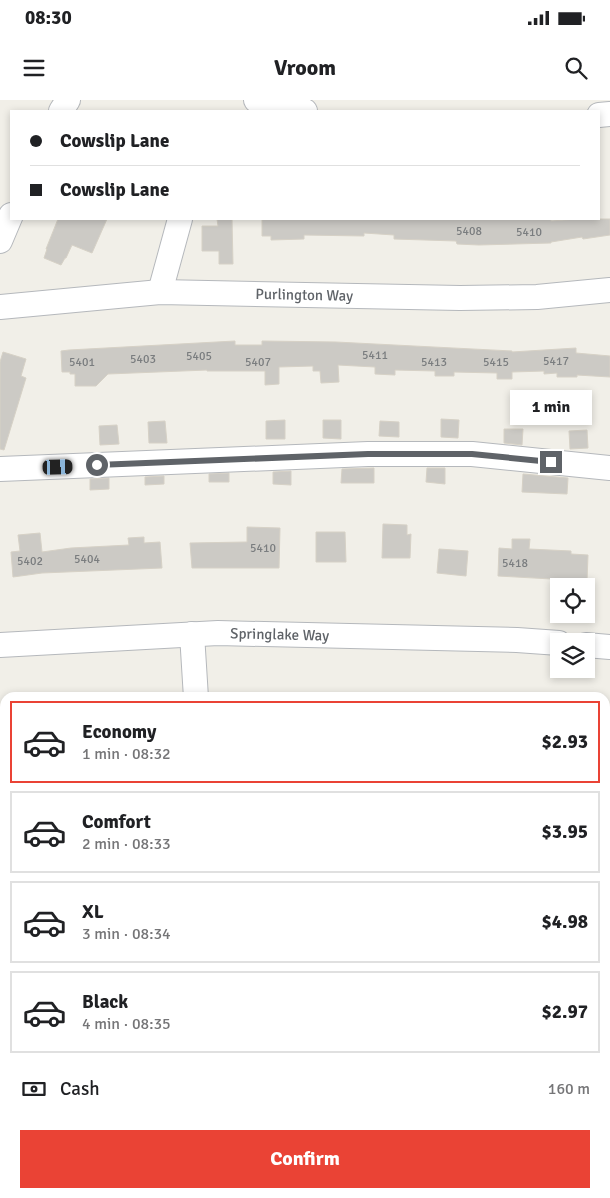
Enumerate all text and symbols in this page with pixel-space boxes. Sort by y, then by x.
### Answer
text: 08:30 [25,6,72,30]
icon: menu [20,54,48,82]
text: Vroom [274,54,336,81]
icon: search [562,54,590,82]
text: Cowslip Lane [60,129,169,153]
text: Cowslip Lane [60,178,169,202]
house number: 5408 [456,224,482,239]
house number: 5410 [516,225,542,240]
street label: Purlington Way [255,285,353,305]
house number: 5411 [362,348,388,363]
house number: 5405 [186,349,212,364]
house number: 5403 [130,352,156,367]
house number: 5417 [543,354,569,369]
house number: 5401 [69,355,95,370]
house number: 5407 [245,355,271,370]
house number: 5413 [421,355,447,370]
house number: 5415 [483,355,509,370]
callout: 1 min [510,390,592,424]
text: 1 min [532,397,570,417]
route end [540,451,562,473]
route start [86,454,108,476]
car [42,459,73,475]
house number: 5410 [250,541,276,556]
house number: 5404 [74,552,100,567]
house number: 5402 [17,554,43,569]
house number: 5418 [502,556,528,571]
map controls [550,578,595,678]
button: locate [550,578,595,623]
street label: Springlake Way [230,624,329,645]
button: layers [550,633,595,678]
icon: car [22,720,67,765]
text: Economy [82,720,156,744]
text: $2.93 [542,730,588,754]
text: 1 min · 08:32 [82,744,171,764]
icon: car [22,810,67,855]
text: Comfort [82,810,151,834]
text: $3.95 [542,820,588,844]
text: 2 min · 08:33 [82,834,171,854]
icon: car [22,900,67,945]
text: XL [82,900,104,924]
text: $4.98 [542,910,588,934]
text: 3 min · 08:34 [82,924,171,944]
icon: car [22,990,67,1035]
text: Black [82,990,128,1014]
text: $2.97 [542,1000,588,1024]
text: 4 min · 08:35 [82,1014,171,1034]
icon: cash [20,1075,48,1103]
text: Cash [60,1077,100,1101]
text: 160 m [548,1079,590,1099]
button: Confirm [20,1130,590,1188]

